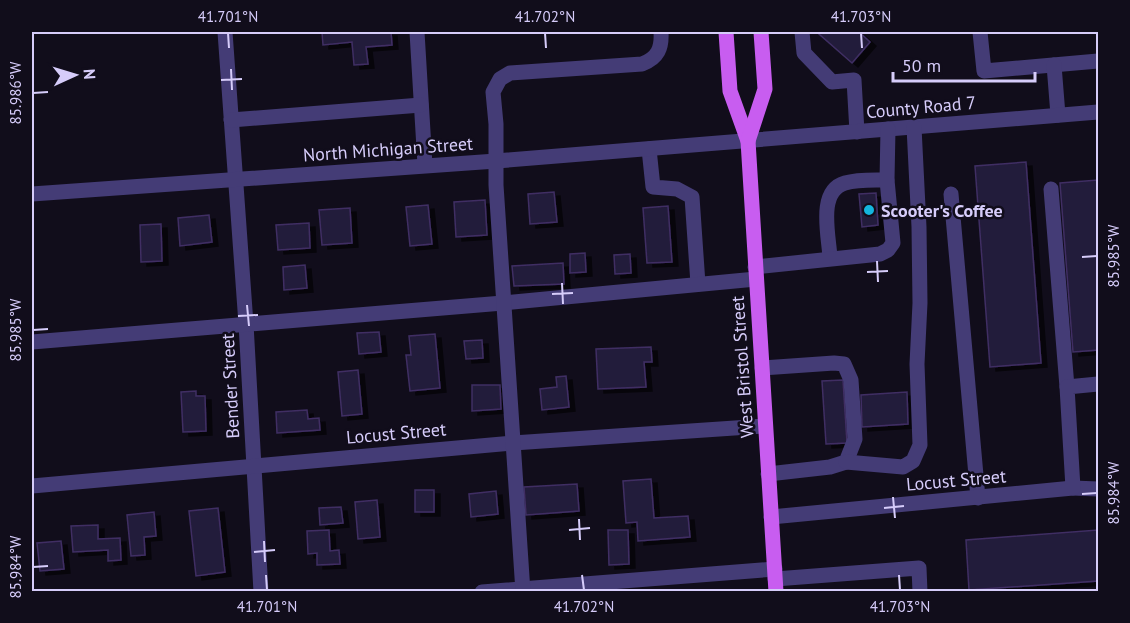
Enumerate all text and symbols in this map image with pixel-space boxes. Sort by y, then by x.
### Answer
text: 41.701°N [198,7,258,26]
text: 41.702°N [515,7,575,26]
text: 41.703°N [831,7,891,26]
north arrow [45,45,105,105]
scale bar [893,45,1036,83]
text: 50 m [902,54,941,77]
text: 85.986°W [6,61,25,124]
text: N [80,68,100,80]
street label: County Road 7 [865,91,977,123]
street label: North Michigan Street [302,132,474,166]
place label: Scooter's Coffee [881,199,1003,222]
marker: Scooter's Coffee [862,203,876,217]
text: 85.985°W [1104,224,1123,287]
street label: West Bristol Street [726,295,758,439]
text: 85.985°W [6,298,25,361]
street label: Bender Street [216,333,244,439]
street label: Locust Street [345,417,447,449]
text: 85.984°W [1104,461,1123,524]
street label: Locust Street [905,464,1007,496]
text: 85.984°W [6,535,25,598]
text: 41.701°N [237,597,297,616]
text: 41.702°N [554,597,614,616]
text: 41.703°N [870,597,930,616]

